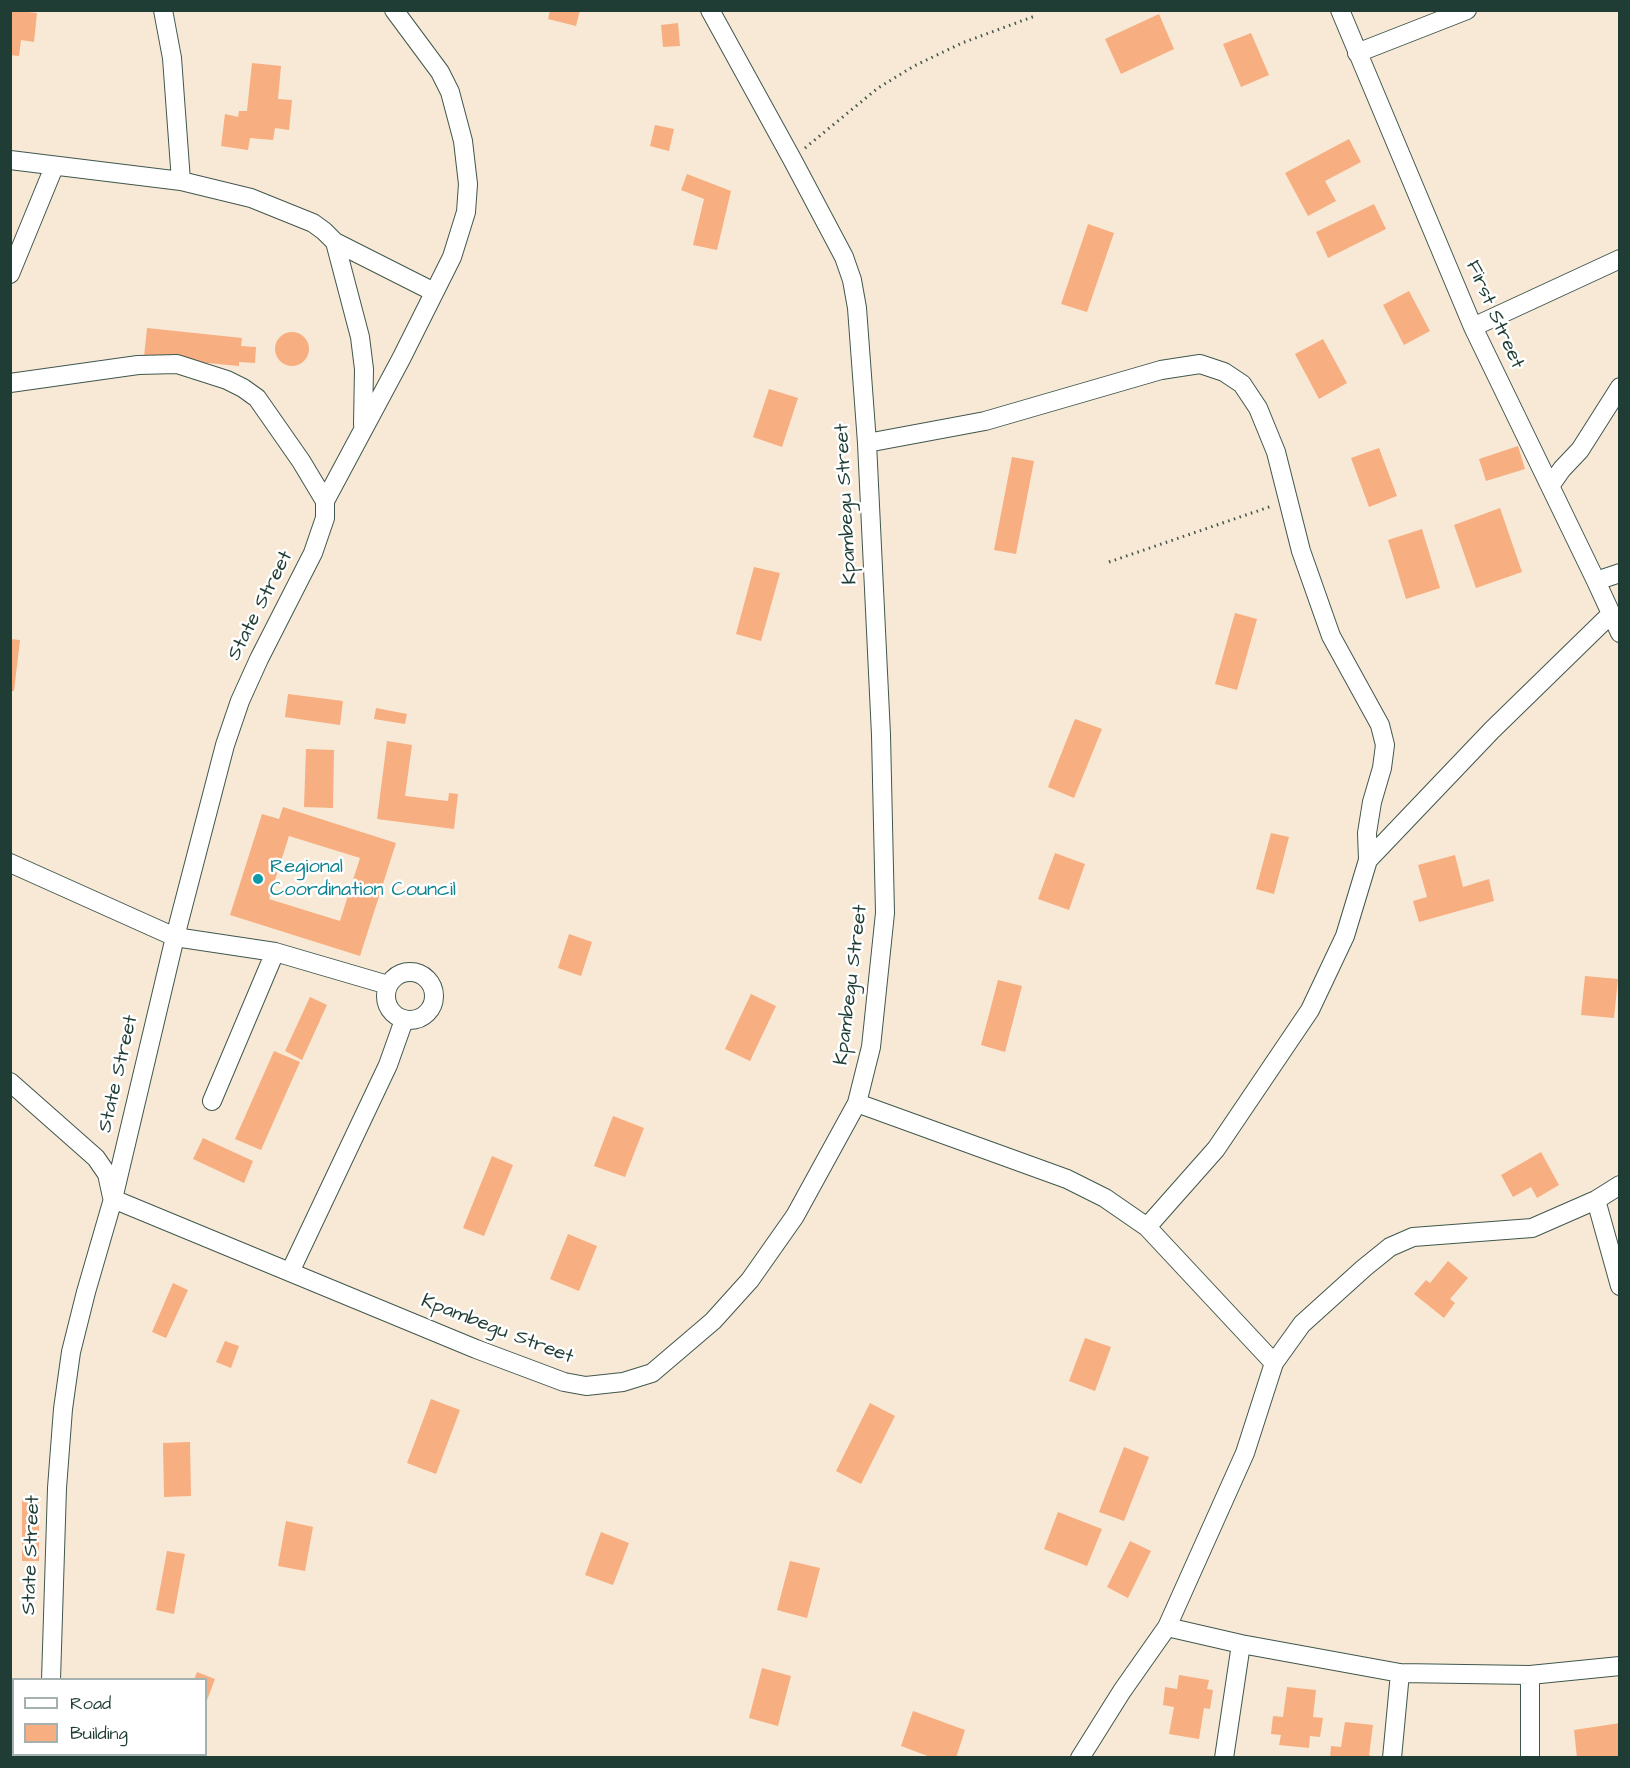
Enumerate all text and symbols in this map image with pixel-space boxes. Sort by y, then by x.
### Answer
street label: First Street [1459,257,1529,373]
street label: Kpambegu Street [831,423,863,585]
street label: State Street [223,547,299,665]
place label: Regional Coordination Council [270,856,456,903]
marker: Regional Coordination Council [251,872,265,886]
street label: Kpambegu Street [830,904,874,1066]
street label: State Street [94,1013,144,1135]
street label: Kpambegu Street [417,1290,577,1370]
street label: State Street [18,1495,46,1615]
legend [12,1678,207,1756]
text: Road [70,1691,111,1716]
text: Building [70,1721,128,1746]

